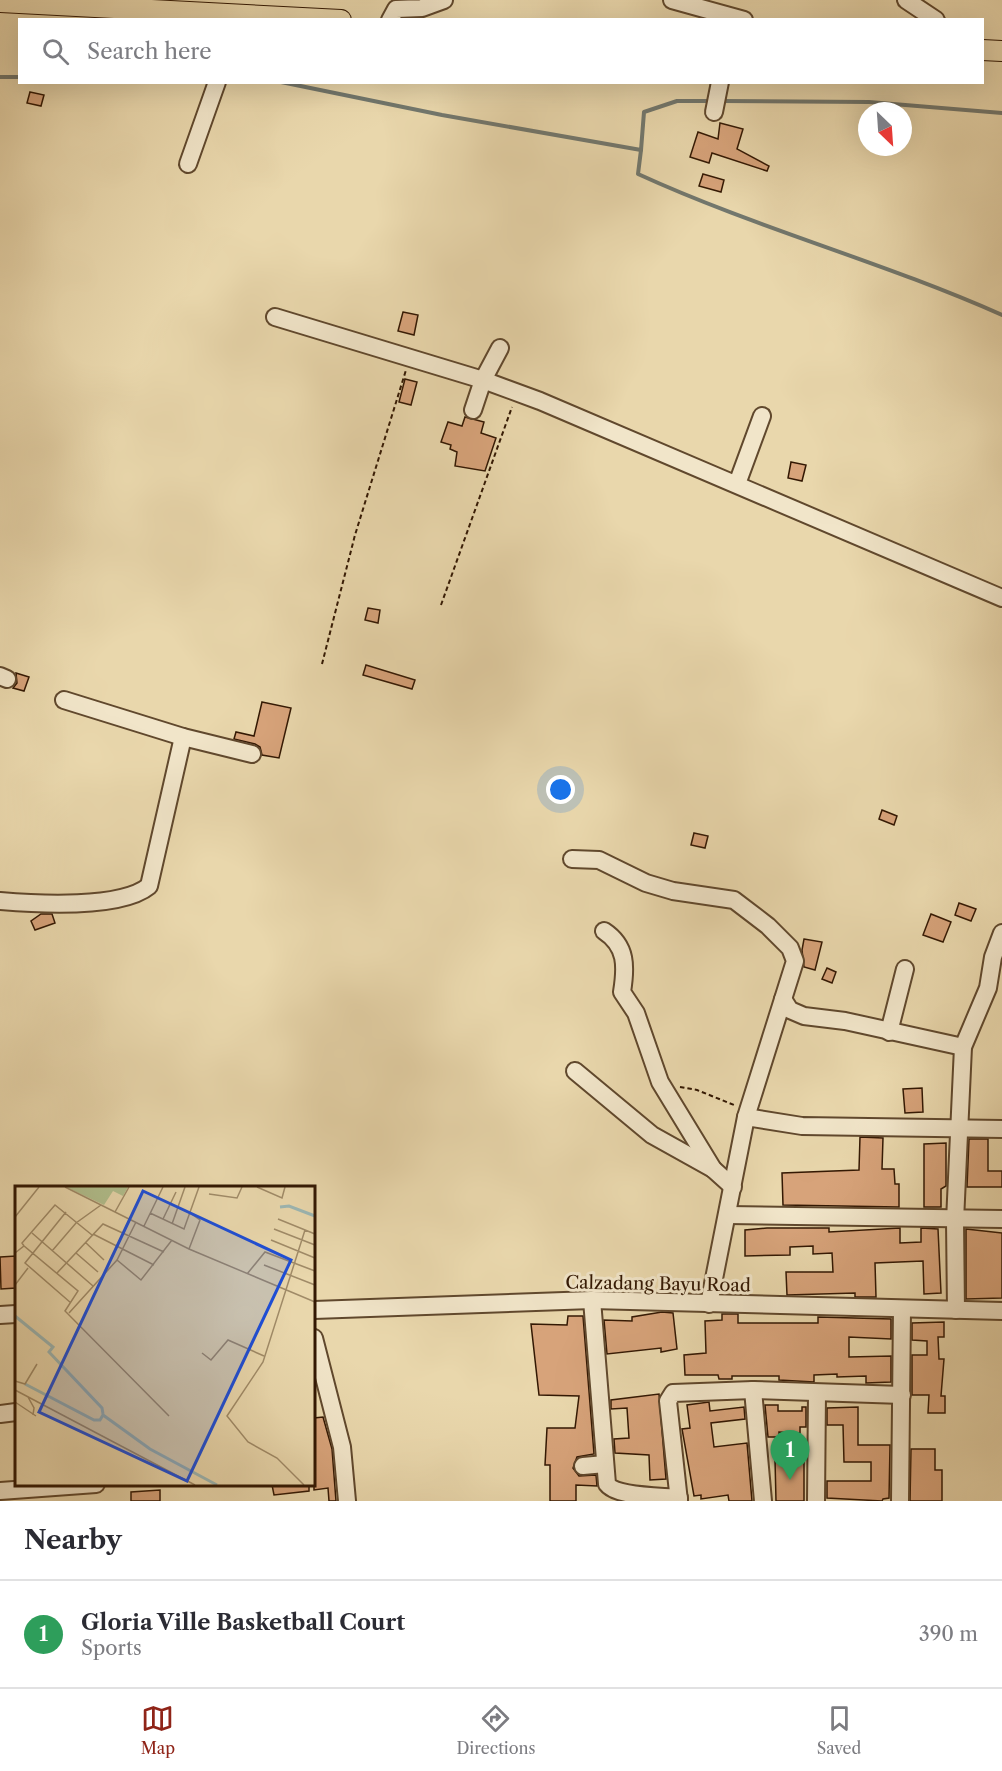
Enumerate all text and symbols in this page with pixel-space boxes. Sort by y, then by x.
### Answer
search box [18,18,984,84]
icon: search [39,35,72,68]
text: Search here [87,38,212,65]
north arrow [858,102,912,156]
your location [546,775,575,804]
inset map [15,1186,315,1486]
street label: Calzadang Bayu Road [565,1271,751,1297]
pin: 1 [770,1430,810,1480]
text: Nearby [24,1524,122,1556]
text: Gloria Ville Basketball Court [81,1609,405,1636]
text: 1 [39,1622,48,1646]
text: 390 m [919,1622,978,1646]
text: Sports [81,1636,142,1660]
tab: Map [141,1702,175,1758]
tab: Directions [456,1702,535,1758]
tab: Saved [817,1702,861,1758]

